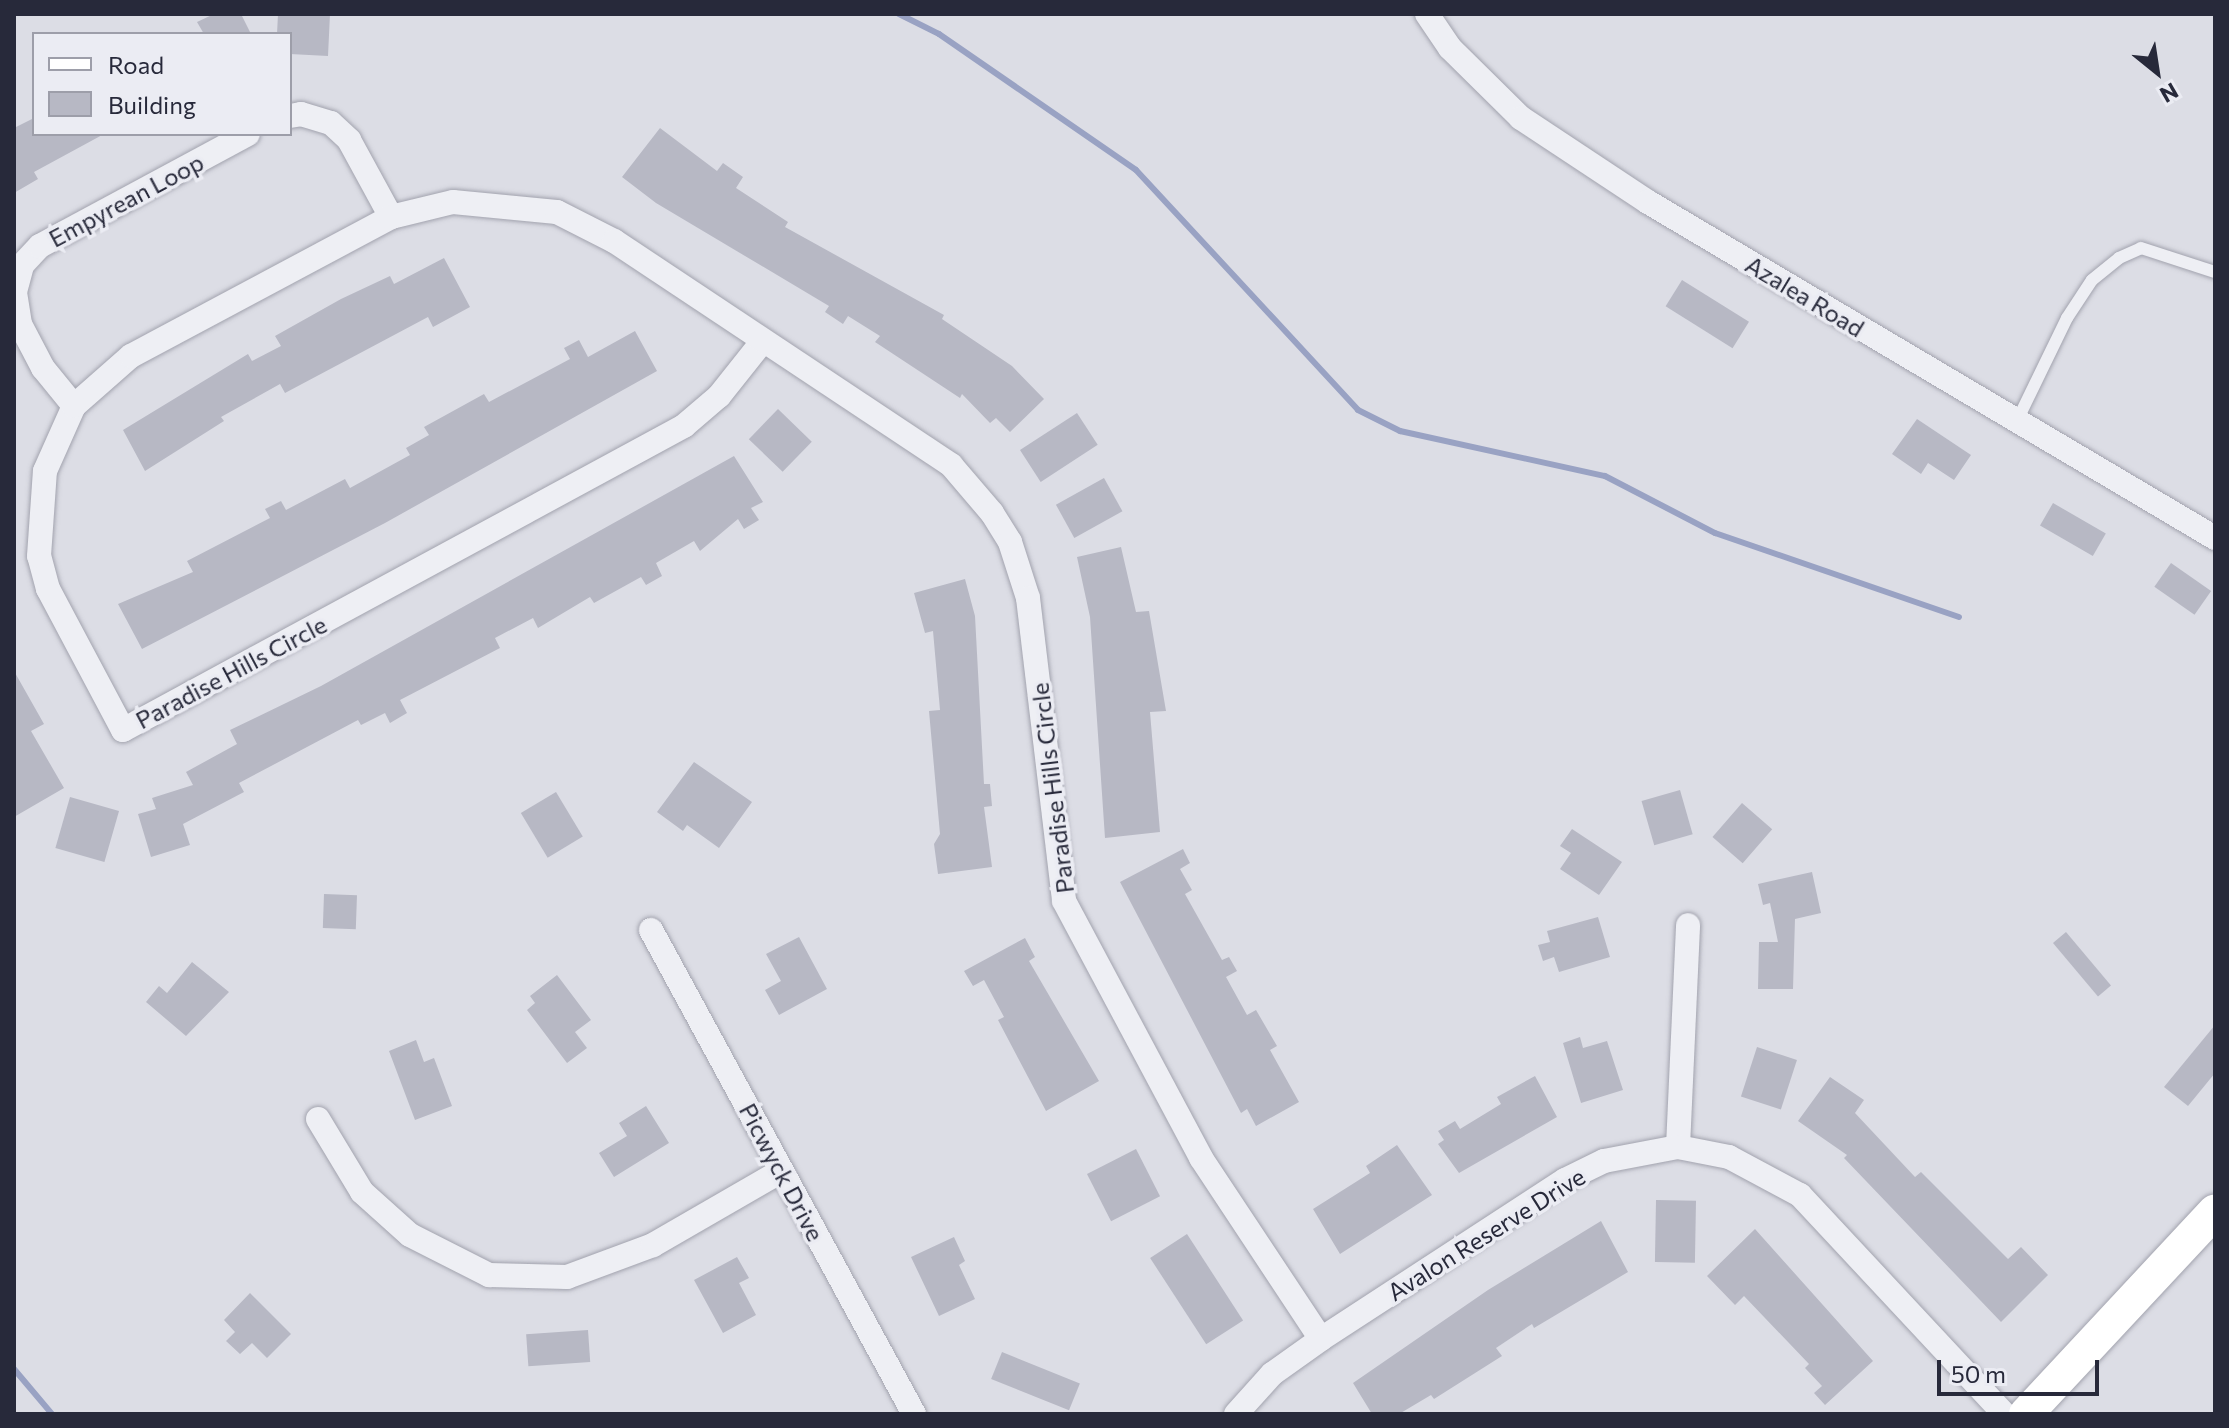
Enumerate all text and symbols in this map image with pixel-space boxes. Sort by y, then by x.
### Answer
legend [32,32,292,136]
north arrow [2117,32,2197,112]
text: Road [108,50,164,79]
text: N [2155,77,2183,109]
text: Building [108,90,196,119]
street label: Empyrean Loop [44,147,208,253]
street label: Azalea Road [1741,249,1869,343]
street label: Paradise Hills Circle [131,610,331,734]
street label: Paradise Hills Circle [1025,681,1079,895]
street label: Picwyck Drive [734,1098,830,1246]
street label: Avalon Reserve Drive [1382,1162,1590,1306]
scale bar [1941,1344,2103,1394]
text: 50 m [1951,1359,2006,1388]

